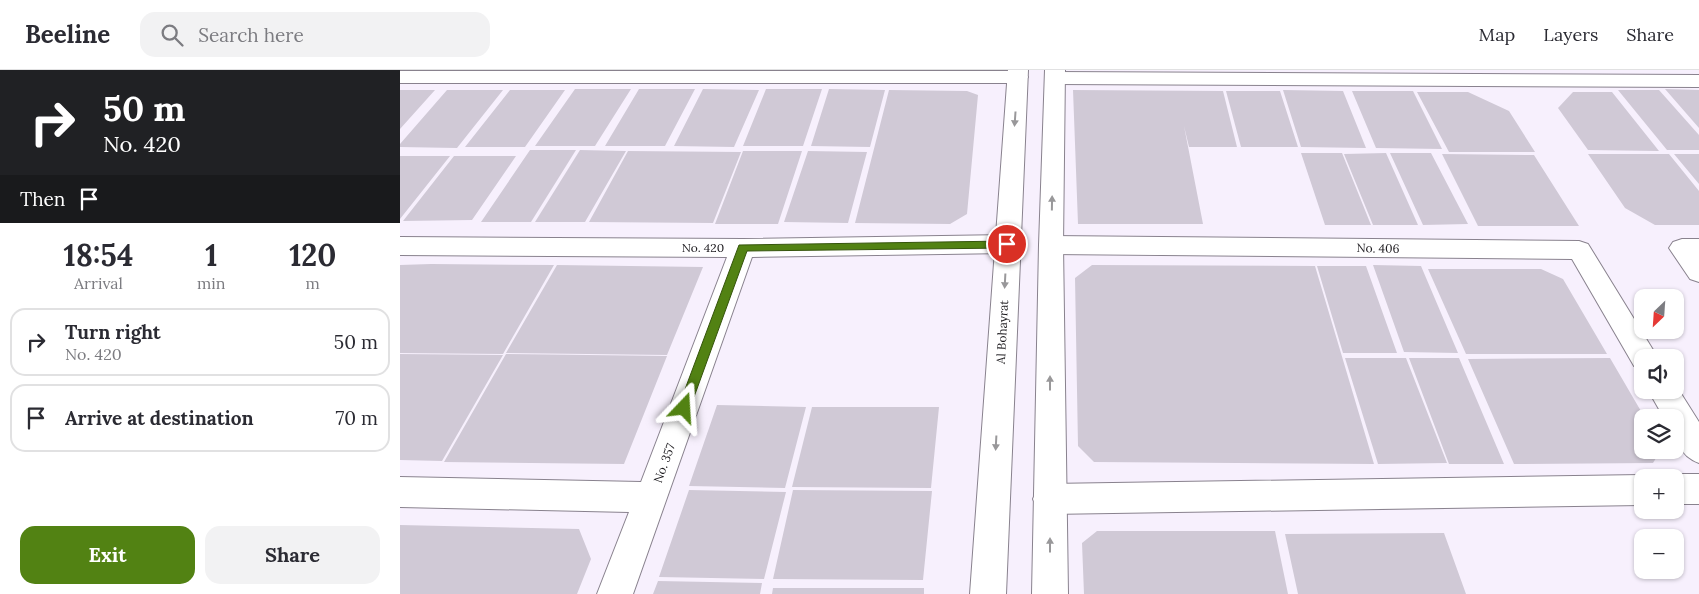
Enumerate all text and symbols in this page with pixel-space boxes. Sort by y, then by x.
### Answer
search box [140,12,490,57]
text: Beeline [25,19,110,50]
icon: search [158,21,186,49]
text: Search here [198,23,304,47]
text: Map [1479,23,1515,46]
text: Layers [1543,23,1598,46]
text: Share [1626,23,1674,46]
text: 50 m [103,86,186,131]
icon: right [20,90,85,155]
one-way arrow [1011,111,1019,127]
text: No. 420 [103,130,181,158]
icon: arrive [75,185,103,213]
text: Then [20,187,65,211]
one-way arrow [1048,195,1056,211]
pin [986,223,1028,265]
icon: arrive [993,230,1021,258]
text: 18:54 [64,236,133,274]
text: 1 [205,236,217,274]
text: 120 [289,236,336,274]
street label: No. 420 [682,240,724,255]
street label: No. 406 [1356,240,1400,256]
text: Arrival [74,273,123,293]
text: min [197,273,226,293]
text: m [306,273,320,293]
one-way arrow [1000,273,1008,289]
north arrow [1634,289,1684,339]
map controls [1634,289,1684,579]
street label: Al Bohayrat [993,299,1011,365]
text: Turn right [65,320,161,344]
icon: right [22,328,50,356]
text: 50 m [334,330,378,354]
text: No. 420 [65,344,122,364]
button: sound [1634,349,1684,399]
one-way arrow [1046,375,1054,391]
position arrow [657,381,709,433]
icon: arrive [22,404,50,432]
text: Arrive at destination [65,406,254,430]
text: 70 m [335,406,378,430]
button: layers [1634,409,1684,459]
one-way arrow [992,435,1000,451]
street label: No. 357 [650,441,678,485]
button: + [1634,469,1684,519]
button: Exit [20,526,195,584]
button: Share [205,526,380,584]
button: − [1634,529,1684,579]
one-way arrow [1046,537,1054,553]

